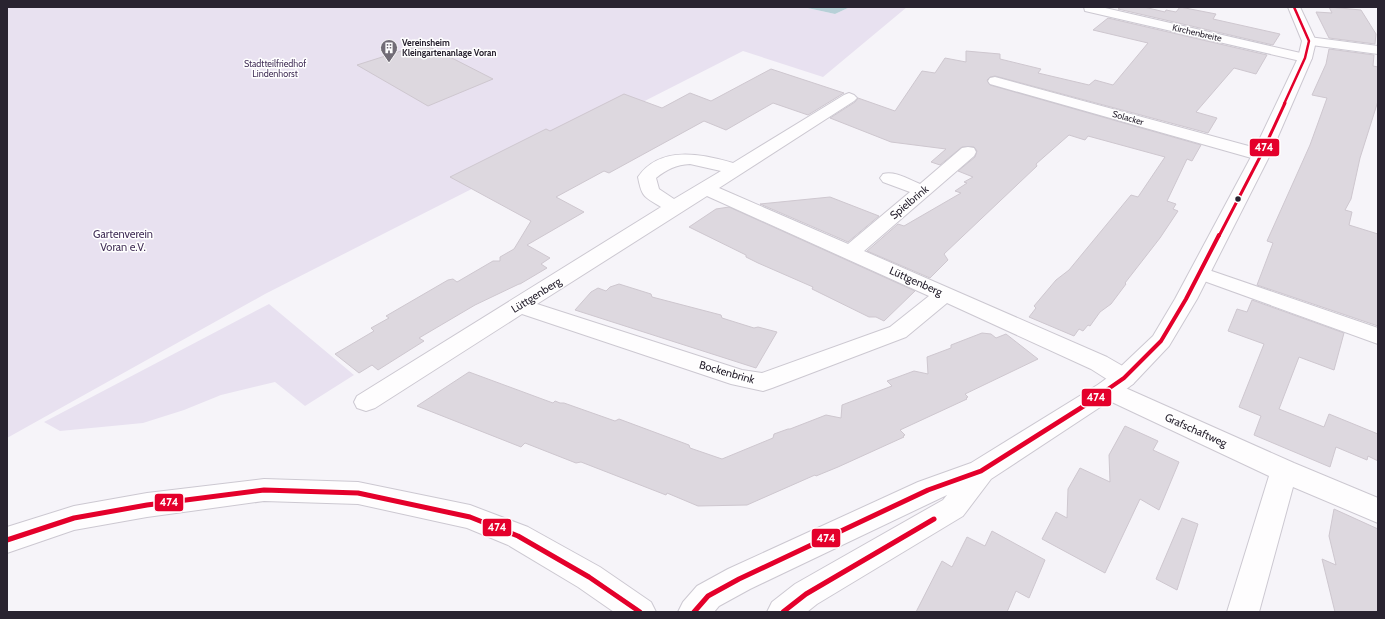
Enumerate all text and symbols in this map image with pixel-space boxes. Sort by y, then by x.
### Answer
street label: Kirchenbreite [1171,21,1223,44]
place label: Vereinsheim Kleingartenanlage Voran [402,37,496,58]
building icon: Vereinsheim Kleingartenanlage Voran [379,38,399,63]
park label: Stadtteilfriedhof Lindenhorst [244,58,306,79]
street label: Solacker [1111,108,1145,127]
line badge: 474 [1249,138,1280,157]
text: 474 [1255,140,1274,154]
street label: Spielbrink [887,182,931,222]
unlabelled marker [1233,194,1243,204]
park label: Gartenverein Voran e.V. [93,227,153,254]
street label: Lüttgenberg [887,263,945,299]
street label: Lüttgenberg [508,274,564,316]
street label: Bockenbrink [698,357,756,387]
line badge: 474 [1081,388,1112,407]
text: 474 [1087,390,1106,404]
street label: Grafschaftweg [1163,410,1230,450]
line badge: 474 [154,493,184,512]
text: 474 [160,495,179,509]
line badge: 474 [482,518,512,537]
text: 474 [488,520,507,534]
line badge: 474 [811,528,841,548]
text: 474 [817,531,836,545]

